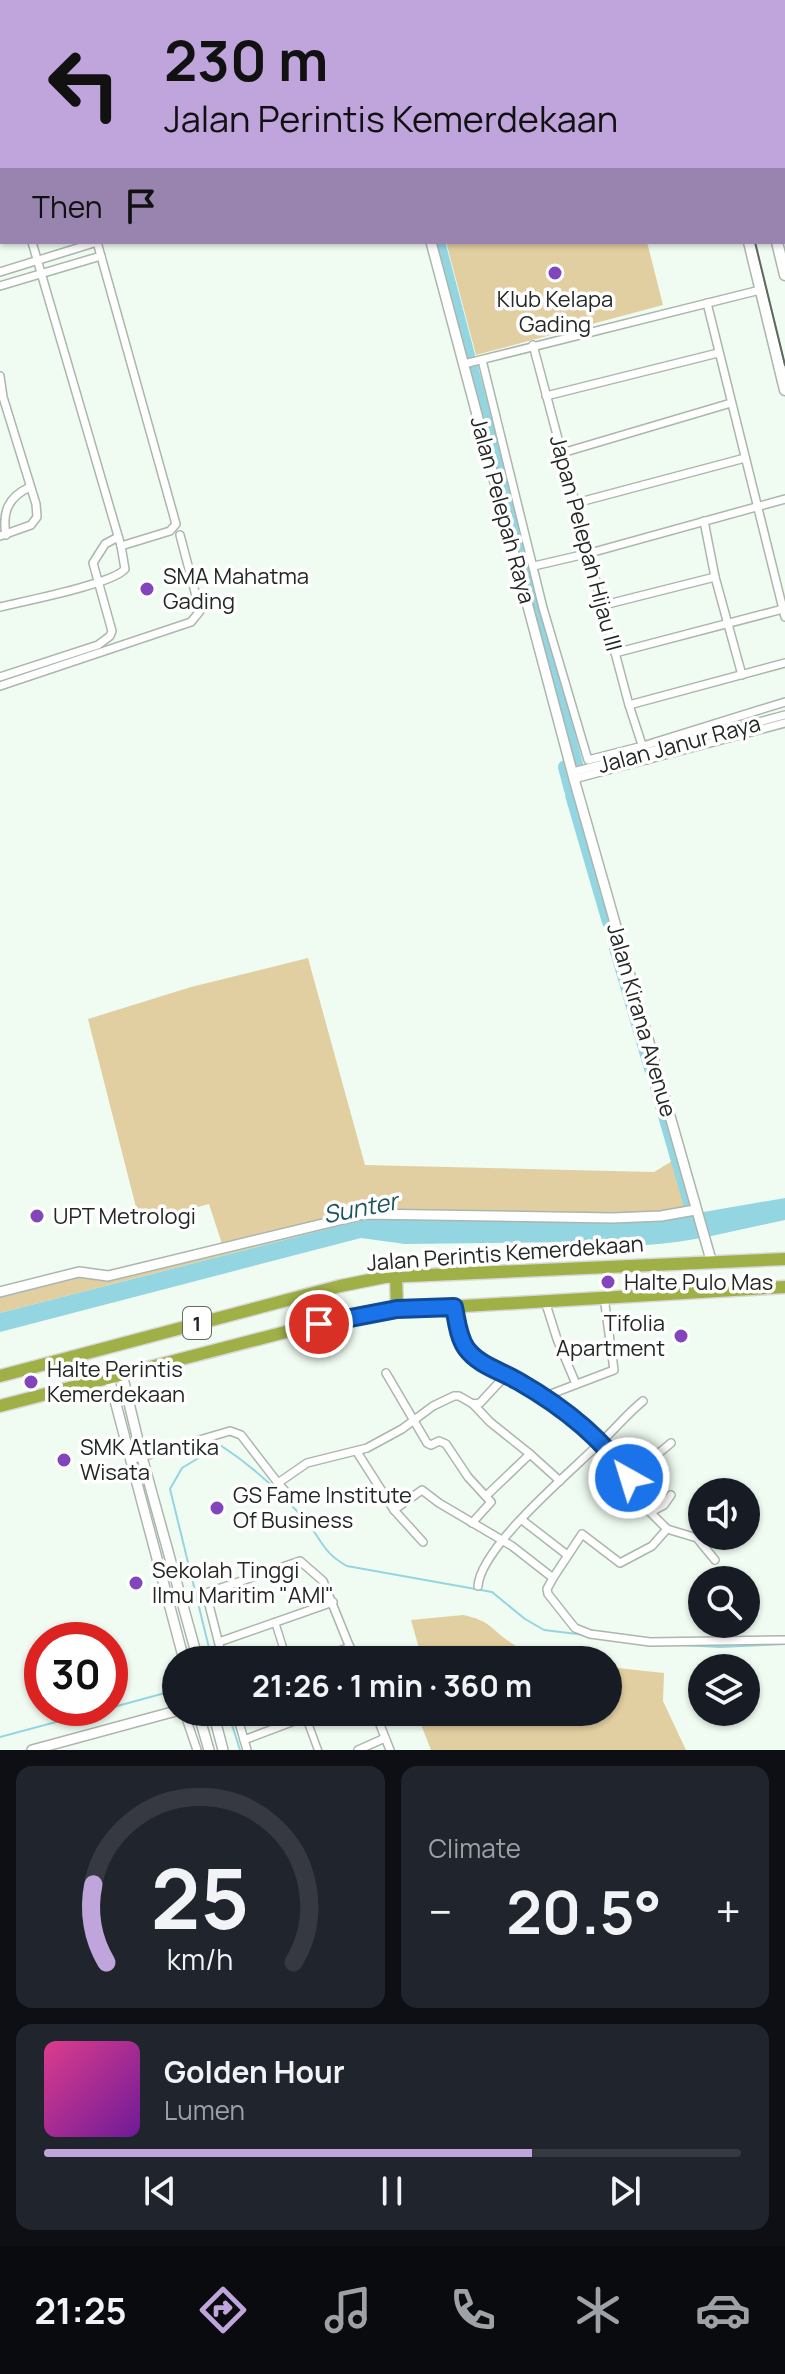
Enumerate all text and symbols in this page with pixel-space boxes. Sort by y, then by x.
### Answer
text: 230 m [164,21,328,98]
icon: left [32,32,136,136]
text: Jalan Perintis Kemerdekaan [164,94,618,143]
icon: arrive [119,184,163,228]
text: Then [32,186,103,227]
marker: Klub Kelapa Gading [546,264,564,282]
place label: Klub Kelapa Gading [497,284,613,339]
street label: Jalan Pelepah Raya [464,413,542,607]
street label: Japan Pelepah Hijau III [543,432,629,654]
place label: SMA Mahatma Gading [163,561,309,616]
marker: SMA Mahatma Gading [138,580,156,598]
street label: Jalan Janur Raya [594,708,764,780]
street label: Jalan Kirana Avenue [600,920,684,1120]
water label: Sunter [320,1183,403,1230]
place label: UPT Metrologi [53,1201,196,1231]
marker: UPT Metrologi [28,1207,46,1225]
street label: Jalan Perintis Kemerdekaan [366,1228,644,1278]
place label: Halte Pulo Mas [624,1267,773,1297]
marker: Halte Pulo Mas [599,1273,617,1291]
pin [285,1290,353,1358]
icon: arrive [297,1302,341,1346]
road number: 1 [183,1307,211,1339]
place label: Tifolia Apartment [556,1308,665,1363]
marker: Tifolia Apartment [672,1327,690,1345]
place label: Halte Perintis Kemerdekaan [47,1354,185,1409]
marker: Halte Perintis Kemerdekaan [22,1373,40,1391]
place label: SMK Atlantika Wisata [80,1432,219,1487]
position arrow [587,1436,671,1520]
marker: SMK Atlantika Wisata [55,1451,73,1469]
map controls [688,1478,760,1726]
button: sound [688,1478,760,1550]
place label: GS Fame Institute Of Business [233,1480,412,1535]
marker: GS Fame Institute Of Business [208,1499,226,1517]
place label: Sekolah Tinggi Ilmu Maritim "AMI" [152,1555,334,1610]
button: search [688,1566,760,1638]
marker: Sekolah Tinggi Ilmu Maritim "AMI" [127,1574,145,1592]
speed limit sign: 30 [24,1622,128,1726]
button: layers [688,1654,760,1726]
text: 21:26 · 1 min · 360 m [252,1665,532,1706]
text: Climate [429,1830,521,1866]
text: 25 [151,1840,249,1954]
text: 20.5° [506,1870,662,1952]
text: − [429,1881,452,1941]
text: + [716,1881,741,1941]
text: km/h [167,1940,233,1979]
text: Golden Hour [164,2051,345,2092]
text: Lumen [164,2092,245,2128]
icon: previous [138,2169,182,2213]
icon: pause [370,2169,414,2213]
icon: next [603,2169,647,2213]
icon: directions [195,2282,251,2338]
icon: music [320,2282,376,2338]
icon: phone [445,2282,501,2338]
icon: climate [570,2282,626,2338]
icon: car [695,2282,751,2338]
text: 21:25 [34,2286,126,2335]

